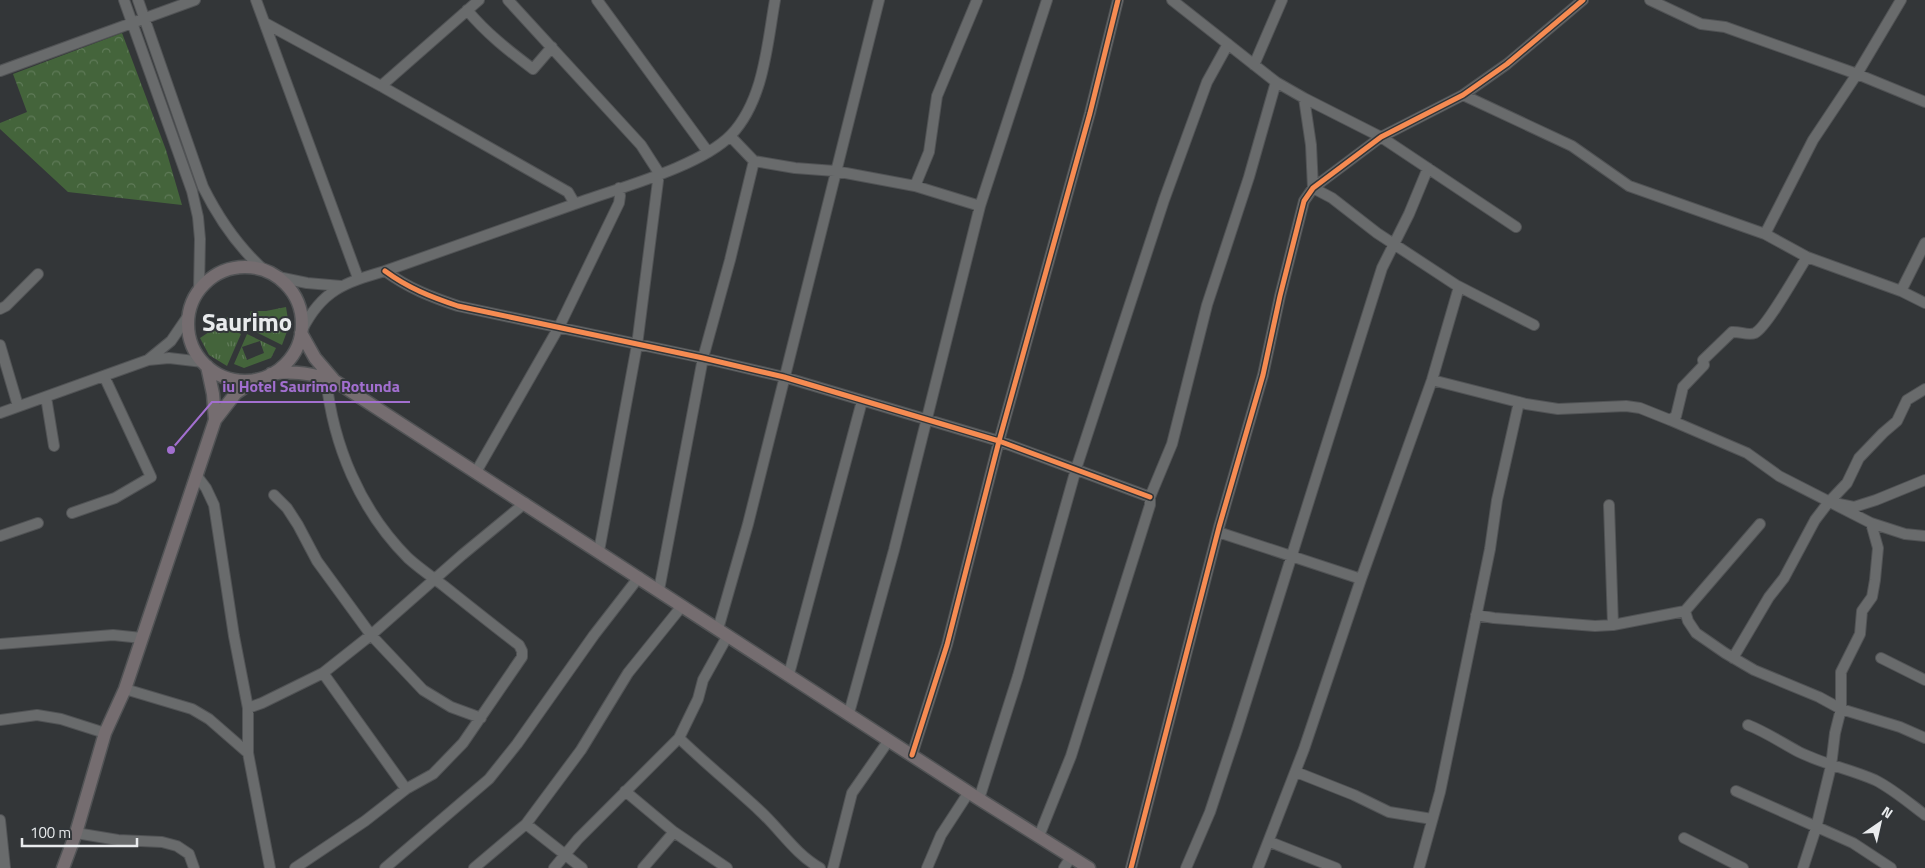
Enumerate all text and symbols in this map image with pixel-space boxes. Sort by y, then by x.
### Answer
district label: Saurimo [202,303,292,341]
callout: iu Hotel Saurimo Rotunda [212,371,410,402]
text: iu Hotel Saurimo Rotunda [222,374,400,398]
north arrow [1855,798,1905,848]
text: N [1878,800,1897,823]
scale bar [22,816,138,848]
text: 100 m [30,821,71,844]

